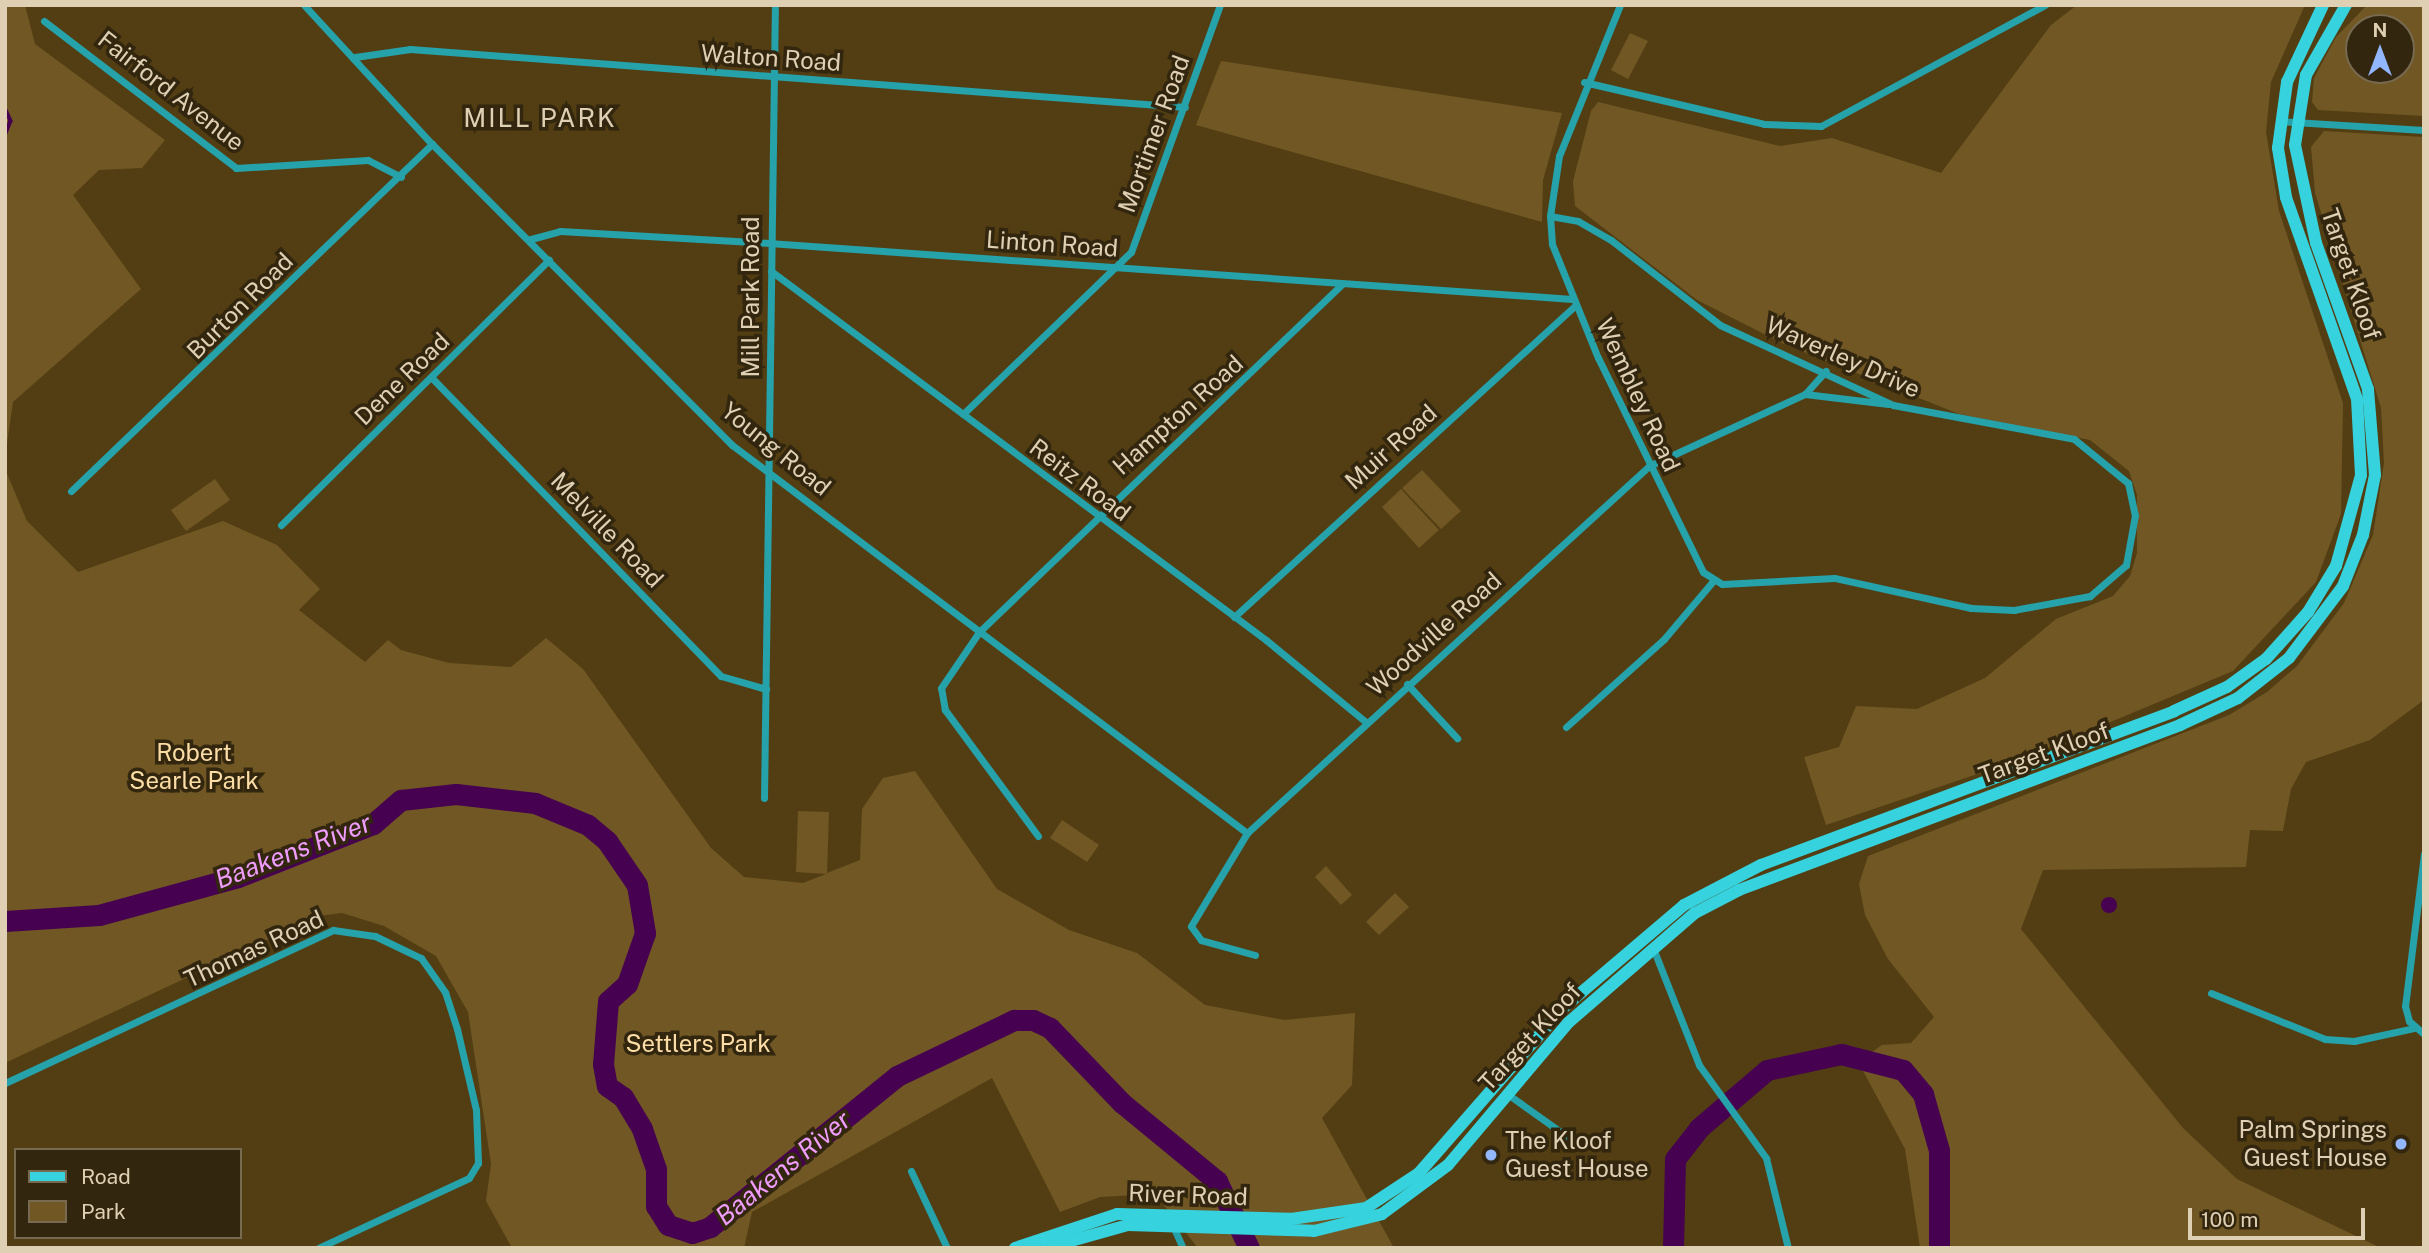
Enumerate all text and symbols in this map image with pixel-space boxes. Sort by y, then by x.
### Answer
north arrow [2345,14,2415,84]
text: N [2373,19,2387,41]
street label: Fairford Avenue [92,25,250,157]
street label: Walton Road [700,39,842,77]
street label: Mortimer Road [1112,51,1196,217]
district label: MILL PARK [464,102,616,134]
street label: Target Kloof [2315,205,2387,343]
street label: Mill Park Road [737,216,765,378]
street label: Linton Road [985,225,1119,263]
street label: Burton Road [181,247,299,365]
street label: Waverley Drive [1761,310,1925,404]
street label: Wembley Road [1590,314,1686,476]
street label: Dene Road [349,327,455,431]
street label: Hampton Road [1107,349,1249,481]
street label: Young Road [716,396,836,502]
street label: Muir Road [1339,398,1443,496]
street label: Reitz Road [1024,433,1136,527]
street label: Melville Road [545,466,669,594]
street label: Woodville Road [1361,566,1507,702]
street label: Target Kloof [1975,716,2113,790]
park label: Robert Searle Park [129,739,259,795]
water label: Baakens River [211,807,375,895]
street label: Thomas Road [180,904,328,994]
street label: Target Kloof [1473,977,1587,1097]
park label: Settlers Park [625,1030,771,1058]
water label: Baakens River [709,1104,857,1232]
place label: Palm Springs Guest House [2239,1116,2387,1172]
place label: The Kloof Guest House [1505,1127,1649,1183]
marker: Palm Springs Guest House [2393,1136,2409,1152]
marker: The Kloof Guest House [1483,1147,1499,1163]
legend [14,1148,242,1239]
text: Road [81,1164,131,1189]
street label: River Road [1128,1179,1248,1211]
scale bar [2191,1194,2368,1238]
text: Park [81,1199,126,1224]
text: 100 m [2201,1207,2258,1232]

